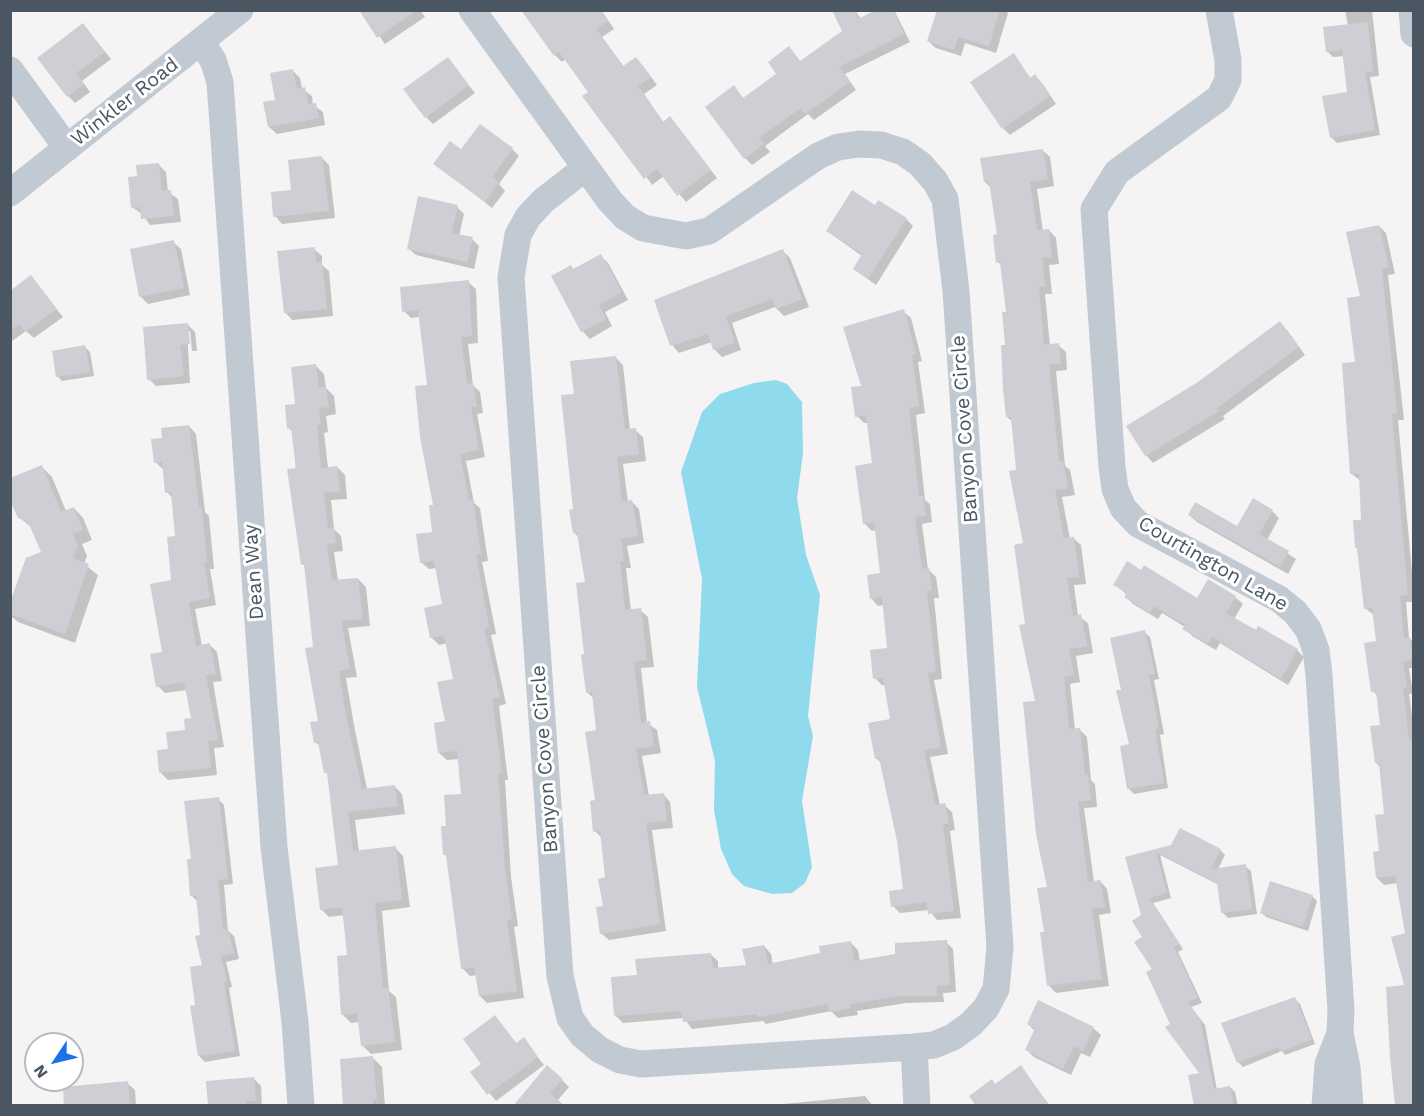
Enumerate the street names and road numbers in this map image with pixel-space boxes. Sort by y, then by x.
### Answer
street label: Winkler Road [67,53,183,151]
street label: Banyon Cove Circle [946,334,984,524]
street label: Courtington Lane [1134,511,1292,617]
street label: Dean Way [239,523,269,621]
street label: Banyon Cove Circle [526,664,564,854]

